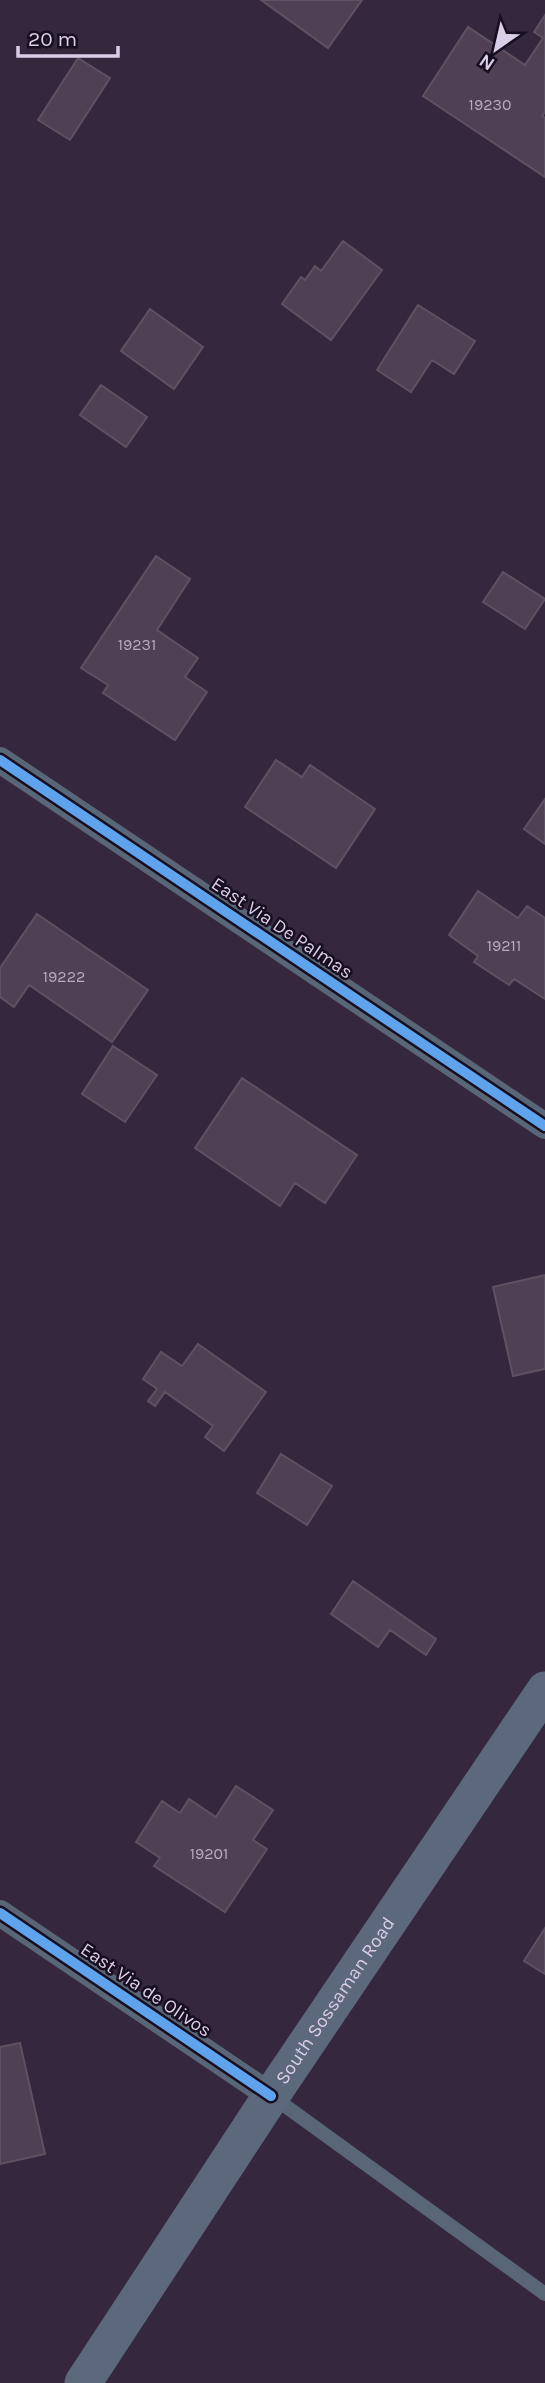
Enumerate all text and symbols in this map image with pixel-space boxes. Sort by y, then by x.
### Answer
scale bar [18,14,117,58]
north arrow [461,14,531,84]
text: 20 m [28,27,77,51]
text: N [475,49,499,75]
house number: 19230 [469,95,511,114]
house number: 19231 [118,635,156,654]
street label: East Via De Palmas [207,873,357,983]
house number: 19211 [487,936,521,955]
house number: 19222 [43,967,85,986]
house number: 19201 [190,1844,228,1863]
street label: South Sossaman Road [271,1913,399,2089]
street label: East Via de Olivos [77,1938,215,2042]

